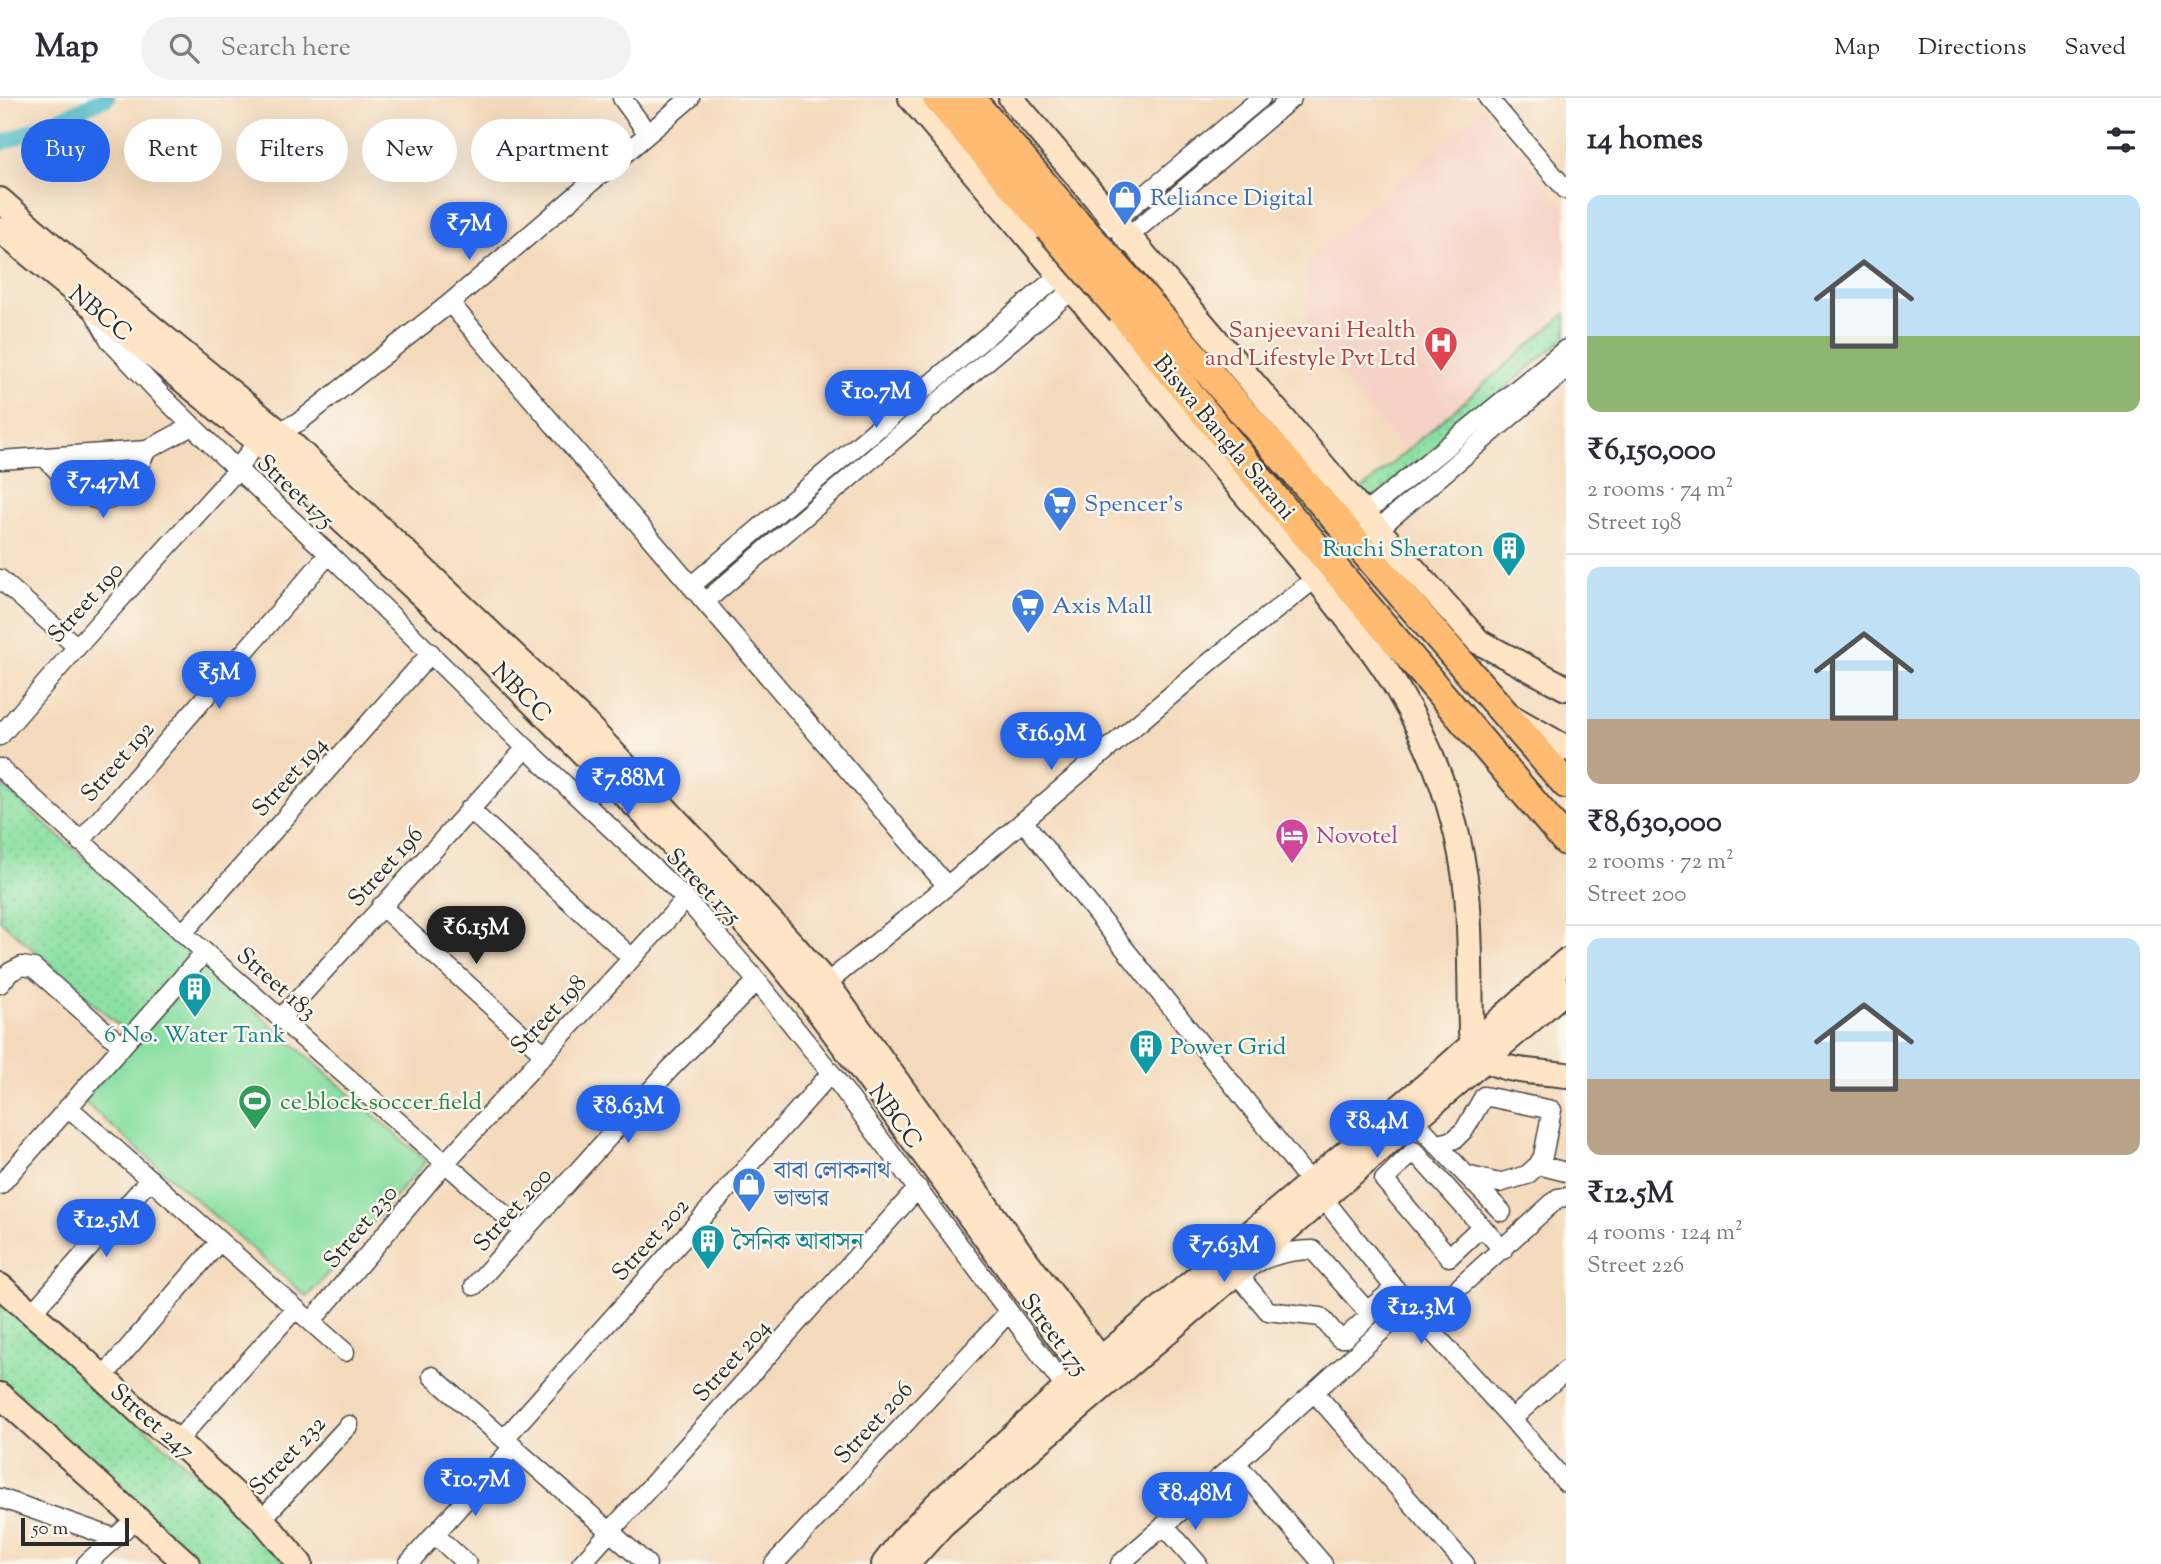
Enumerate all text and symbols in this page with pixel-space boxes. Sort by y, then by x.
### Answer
search box [141,17,631,80]
text: Map [35,24,99,72]
icon: search [165,29,203,67]
text: Search here [221,30,351,67]
text: Map [1834,31,1880,65]
text: Directions [1918,31,2026,65]
text: Saved [2064,31,2126,65]
chip: Buy [21,119,110,182]
chip: Rent [124,119,222,182]
chip: Filters [236,119,348,182]
chip: New [362,119,457,182]
chip: Apartment [471,119,633,182]
text: 14 homes [1587,119,1703,162]
icon: filters [2102,121,2140,159]
shop icon: Reliance Digital [1106,178,1144,227]
place label: Reliance Digital [1150,182,1314,216]
pin: ₹7M [435,202,503,262]
text: ₹7M [446,208,492,241]
icon: home [1801,241,1927,367]
street label: NBCC [61,278,139,351]
place label: Sanjeevani Health and Lifestyle Pvt Ltd [1205,314,1416,376]
hospital icon: Sanjeevani Health and Lifestyle Pvt Ltd [1422,324,1460,373]
street label: Biswa Bangla Sarani [1144,348,1303,528]
pin: ₹10.7M [819,370,933,430]
text: ₹10.7M [841,376,911,409]
text: ₹6,150,000 [1587,430,1716,473]
street label: Street 175 [248,447,341,537]
pin: ₹7.47M [46,460,160,520]
text: ₹7.47M [66,466,140,499]
text: 2 rooms · 74 m² [1587,474,1733,507]
supermarket icon: Spencer's [1041,484,1079,533]
place label: Spencer's [1084,488,1183,522]
text: Street 198 [1587,507,1682,540]
building icon: Ruchi Sheraton [1490,529,1528,578]
place label: Ruchi Sheraton [1322,533,1484,567]
street label: Street 190 [41,555,132,652]
supermarket icon: Axis Mall [1009,586,1047,635]
place label: Axis Mall [1052,590,1153,624]
icon: home [1801,613,1927,739]
pin: ₹5M [185,652,253,711]
street label: NBCC [483,656,558,731]
text: ₹5M [198,657,240,690]
pin: ₹16.9M [994,712,1108,772]
street label: Street 192 [74,714,163,810]
text: ₹16.9M [1016,718,1086,751]
street label: Street 194 [245,729,336,825]
pin: ₹7.88M [571,758,685,817]
text: ₹7.88M [591,763,665,796]
text: ₹8,630,000 [1587,802,1722,845]
hotel icon: Novotel [1273,816,1311,865]
street label: Street 196 [341,819,432,915]
place label: Novotel [1316,820,1398,854]
street label: Street 175 [657,841,748,934]
text: 2 rooms · 72 m² [1587,846,1734,879]
text: Street 200 [1587,879,1686,912]
pin: ₹6.15M [419,906,533,966]
text: ₹6.15M [443,912,509,945]
street label: Street 183 [228,940,323,1029]
street label: Street 198 [503,968,596,1063]
building icon: 6 No. Water Tank [176,970,214,1019]
icon: home [1801,984,1927,1110]
place label: 6 No. Water Tank [104,1019,286,1053]
building icon: Power Grid [1127,1027,1165,1076]
place label: Power Grid [1170,1031,1287,1065]
street label: NBCC [859,1078,930,1157]
sports icon: ce_block_soccer_field [236,1082,274,1131]
place label: ce_block_soccer_field [280,1086,482,1120]
pin: ₹8.63M [571,1086,685,1145]
text: ₹8.63M [592,1091,664,1124]
pin: ₹8.4M [1328,1100,1426,1160]
text: ₹8.4M [1346,1106,1408,1139]
place label: বাবা লোকনাথ ভান্ডার [773,1155,891,1217]
street label: Street 200 [466,1160,561,1260]
shop icon: বাবা লোকনাথ ভান্ডার [730,1165,768,1214]
text: ₹12.5M [1587,1173,1674,1216]
street label: Street 230 [316,1178,407,1277]
street label: Street 202 [605,1191,698,1290]
pin: ₹12.5M [49,1200,163,1259]
text: ₹12.5M [73,1205,139,1238]
text: 4 rooms · 124 m² [1587,1217,1743,1250]
building icon: সৈনিক আবাসন [689,1222,727,1271]
pin: ₹7.63M [1167,1224,1281,1284]
place label: সৈনিক আবাসন [731,1226,865,1260]
text: ₹7.63M [1189,1230,1259,1263]
text: Street 226 [1587,1250,1684,1283]
pin: ₹12.3M [1364,1286,1478,1346]
street label: Street 175 [1011,1287,1096,1384]
text: ₹12.3M [1387,1292,1455,1325]
street label: Street 204 [686,1312,779,1411]
street label: Street 206 [827,1374,922,1473]
street label: Street 247 [102,1376,201,1469]
street label: Street 232 [242,1408,335,1504]
pin: ₹10.7M [418,1458,532,1518]
text: ₹10.7M [440,1464,510,1497]
pin: ₹8.48M [1138,1472,1252,1532]
text: ₹8.48M [1158,1478,1232,1511]
scale bar [21,1515,130,1547]
text: 50 m [32,1516,68,1543]

